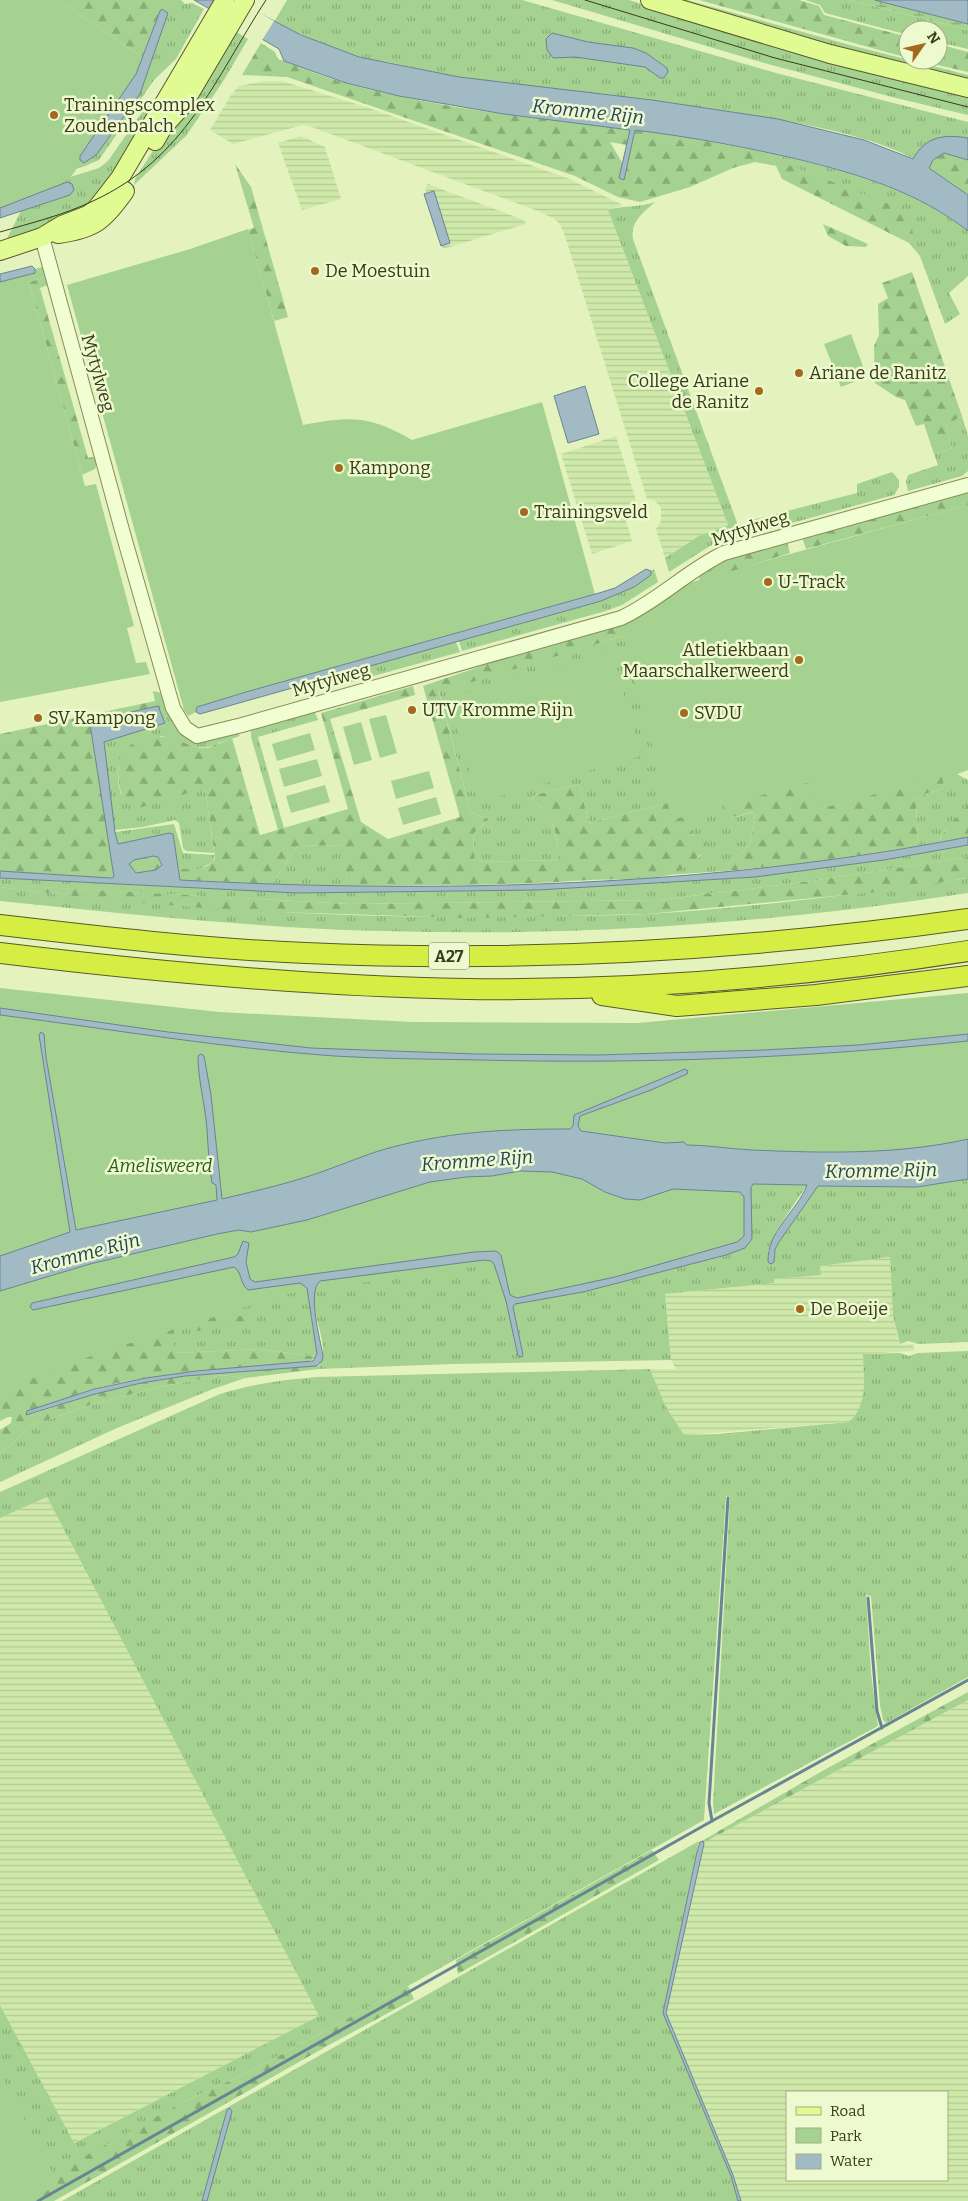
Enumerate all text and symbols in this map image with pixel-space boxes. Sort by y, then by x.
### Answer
north arrow [898,20,948,70]
text: N [923,29,944,47]
place label: Trainingscomplex Zoudenbalch [64,94,215,137]
water label: Kromme Rijn [531,94,645,129]
marker: Trainingscomplex Zoudenbalch [48,109,60,121]
place label: De Moestuin [325,260,431,282]
marker: De Moestuin [309,265,321,277]
street label: Mytylweg [76,332,120,414]
place label: Ariane de Ranitz [809,362,946,384]
marker: Ariane de Ranitz [793,367,805,379]
place label: College Ariane de Ranitz [628,370,749,413]
marker: College Ariane de Ranitz [753,385,765,397]
place label: Kampong [349,457,431,479]
marker: Kampong [333,462,345,474]
place label: Trainingsveld [534,501,648,523]
street label: Mytylweg [709,505,791,551]
marker: Trainingsveld [518,506,530,518]
place label: U-Track [778,571,846,593]
marker: U-Track [762,576,774,588]
place label: Atletiekbaan Maarschalkerweerd [623,639,790,682]
marker: Atletiekbaan Maarschalkerweerd [793,654,805,666]
street label: Mytylweg [290,658,372,702]
place label: UTV Kromme Rijn [422,699,574,721]
place label: SVDU [694,702,742,724]
marker: UTV Kromme Rijn [406,704,418,716]
place label: SV Kampong [48,707,155,729]
marker: SVDU [678,707,690,719]
marker: SV Kampong [32,712,44,724]
road number: A27 [429,942,469,969]
water label: Kromme Rijn [420,1145,534,1176]
park label: Amelisweerd [107,1155,213,1177]
water label: Kromme Rijn [825,1158,937,1183]
water label: Kromme Rijn [28,1228,142,1279]
place label: De Boeije [810,1298,888,1320]
marker: De Boeije [794,1303,806,1315]
legend [786,2091,948,2181]
text: Road [830,2102,865,2120]
text: Park [830,2127,862,2145]
text: Water [830,2152,873,2170]

